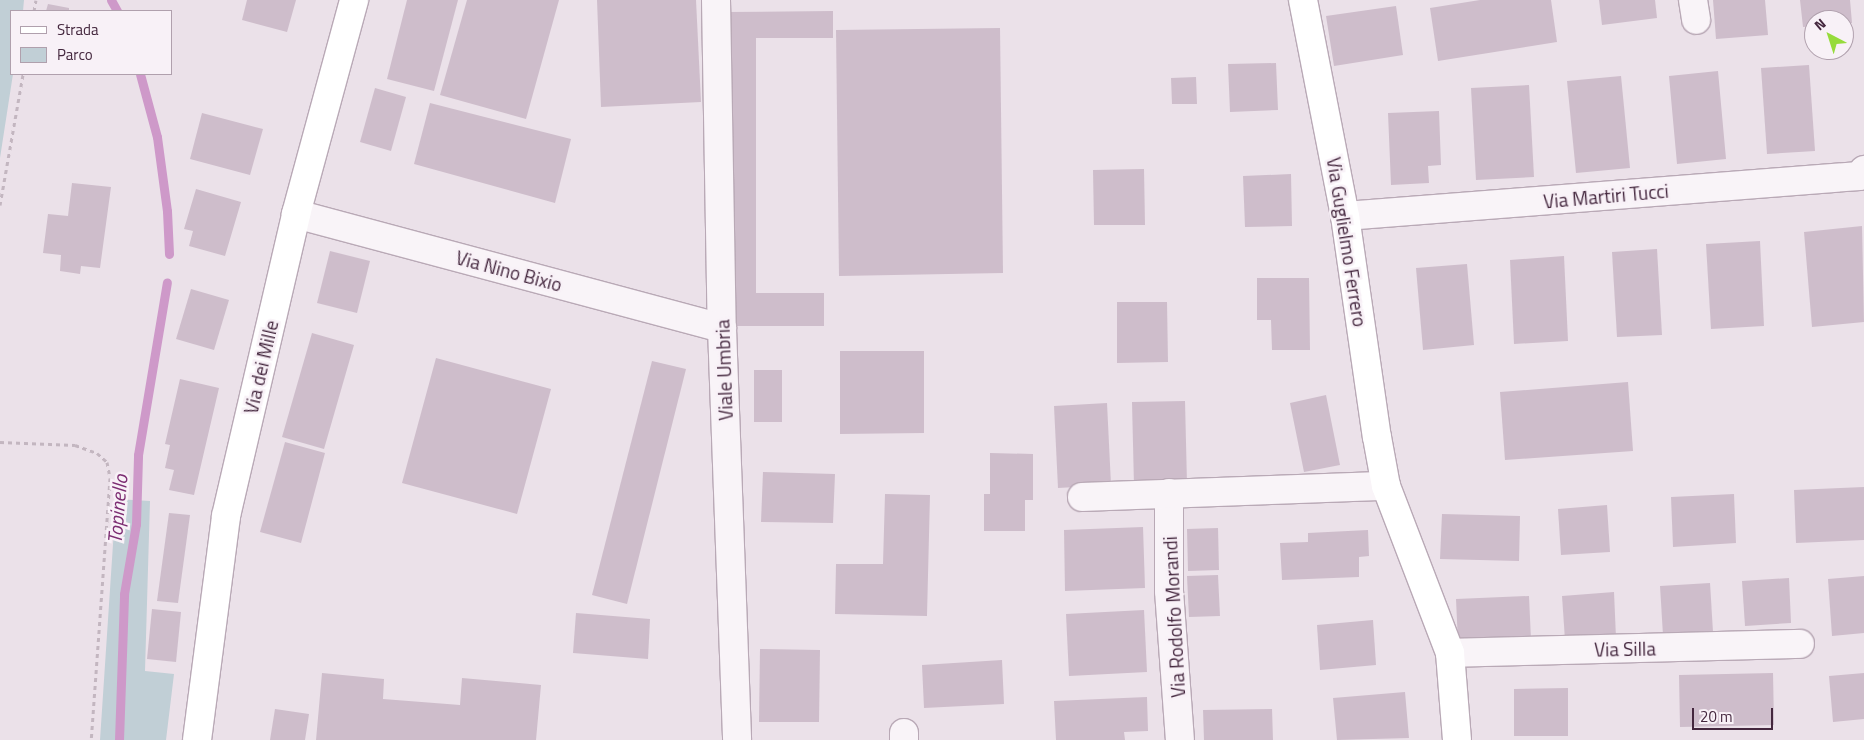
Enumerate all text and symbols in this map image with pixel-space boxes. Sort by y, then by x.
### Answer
legend [10,10,172,75]
north arrow [1804,10,1854,60]
text: N [1809,13,1830,35]
text: Strada [57,18,98,41]
text: Parco [57,43,93,66]
street label: Via Guglielmo Ferrero [1322,156,1372,328]
street label: Via Martiri Tucci [1542,179,1670,213]
street label: Via Nino Bixio [453,246,565,296]
street label: Via dei Mille [239,318,283,416]
street label: Viale Umbria [711,319,737,421]
water label: Topinello [102,473,132,545]
street label: Via Rodolfo Morandi [1158,536,1190,698]
street label: Via Silla [1594,637,1656,661]
scale bar [1694,698,1775,730]
text: 20 m [1700,705,1733,728]

